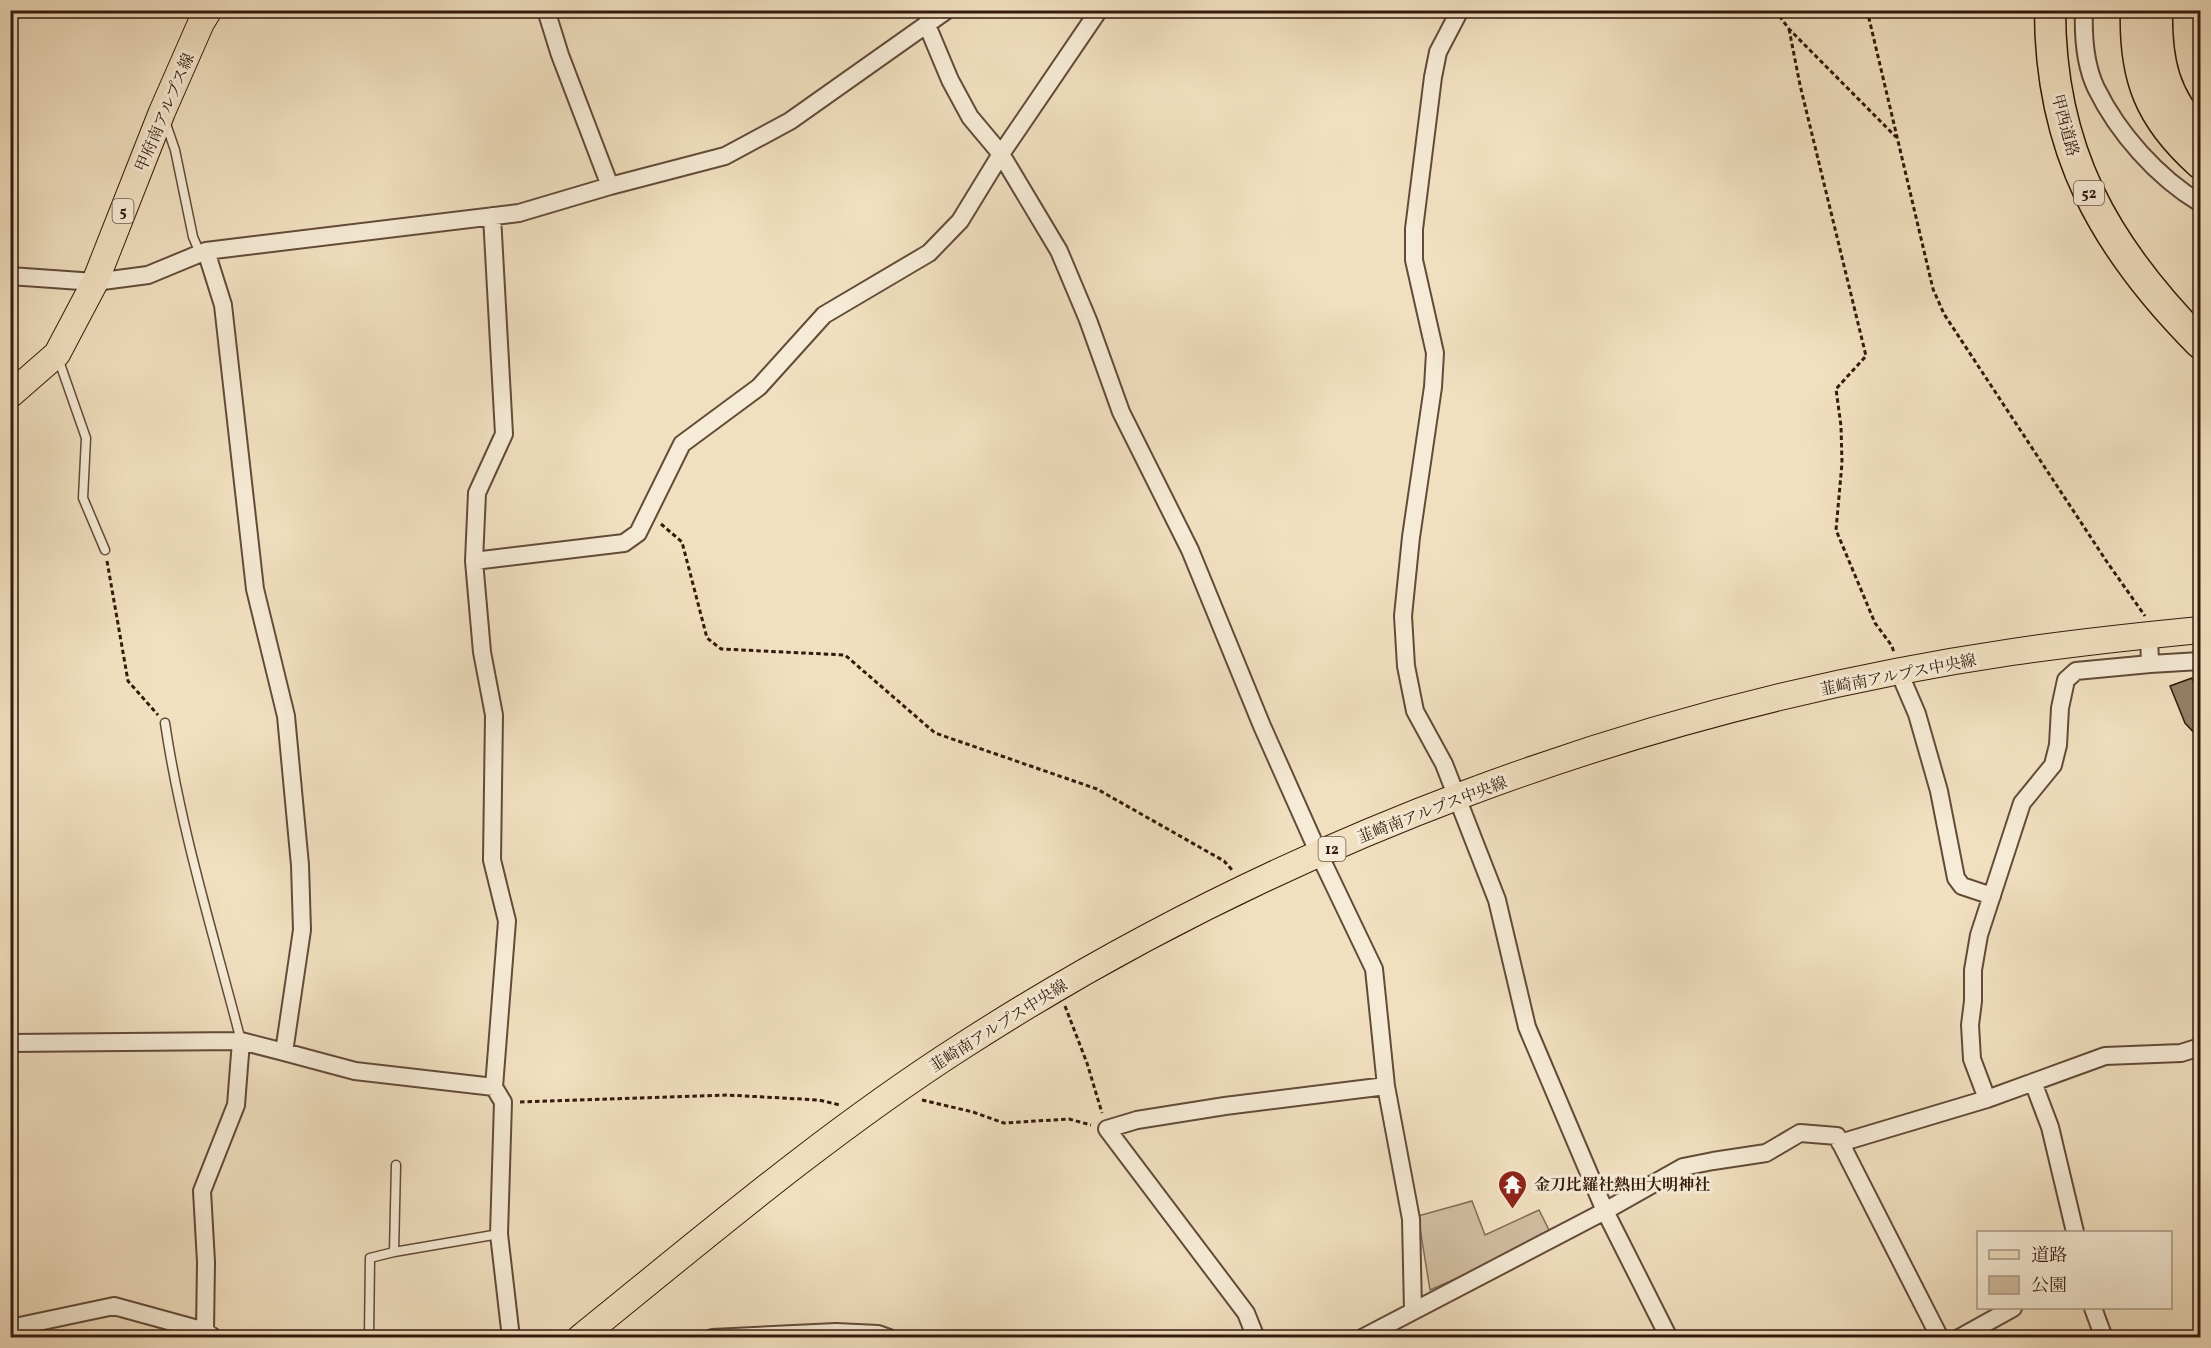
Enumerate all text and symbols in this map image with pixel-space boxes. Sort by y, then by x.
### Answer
street label: 甲府南アルプス線 [131,50,201,175]
street label: 甲西道路 [2045,92,2083,159]
road number: 52 [2074,181,2104,205]
road number: 5 [112,199,134,223]
street label: 韮崎南アルプス中央線 [1818,650,1978,702]
street label: 韮崎南アルプス中央線 [1355,772,1511,850]
road number: 12 [1318,837,1346,861]
street label: 韮崎南アルプス中央線 [926,975,1072,1078]
temple icon: 金刀比羅社熱田大明神社 [1497,1168,1529,1210]
place label: 金刀比羅社熱田大明神社 [1534,1175,1710,1197]
legend [1977,1231,2172,1309]
text: 道路 [2031,1244,2067,1269]
text: 公園 [2031,1274,2067,1299]

